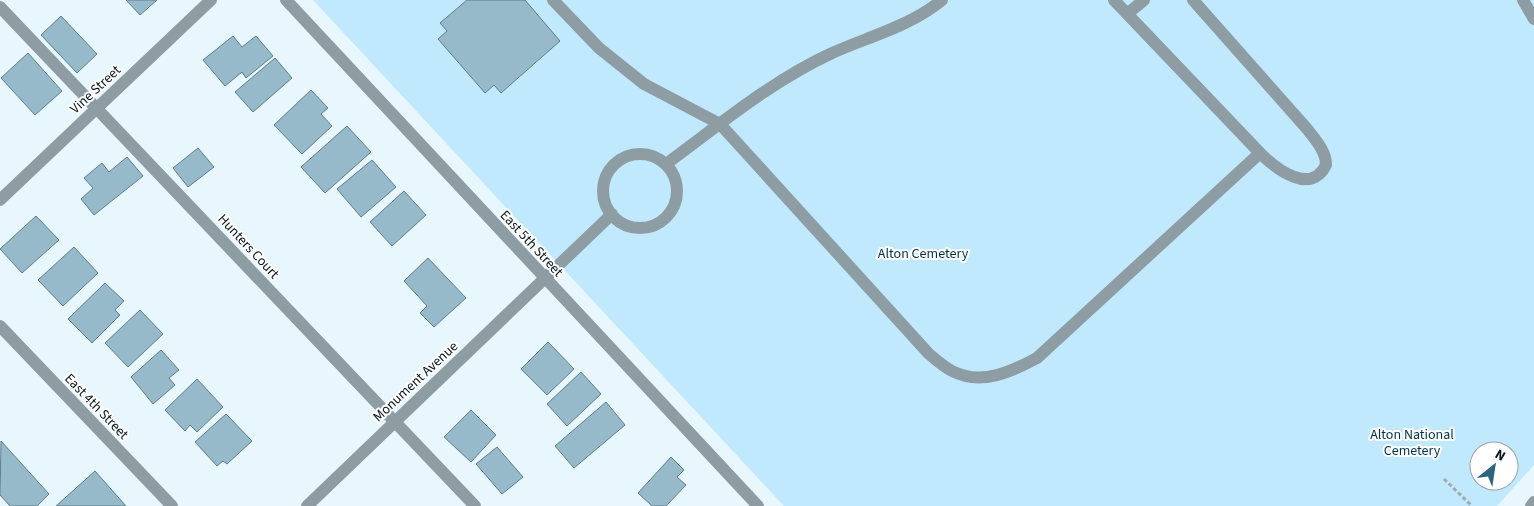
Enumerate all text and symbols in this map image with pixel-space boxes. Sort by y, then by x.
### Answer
street label: Vine Street [66,61,126,119]
street label: East 5th Street [495,206,568,282]
street label: Hunters Court [213,210,284,284]
park label: Alton Cemetery [878,244,969,264]
street label: Monument Avenue [369,337,463,427]
street label: East 4th Street [60,369,133,444]
park label: Alton National Cemetery [1370,425,1454,461]
north arrow [1469,441,1519,491]
text: N [1491,445,1509,467]

